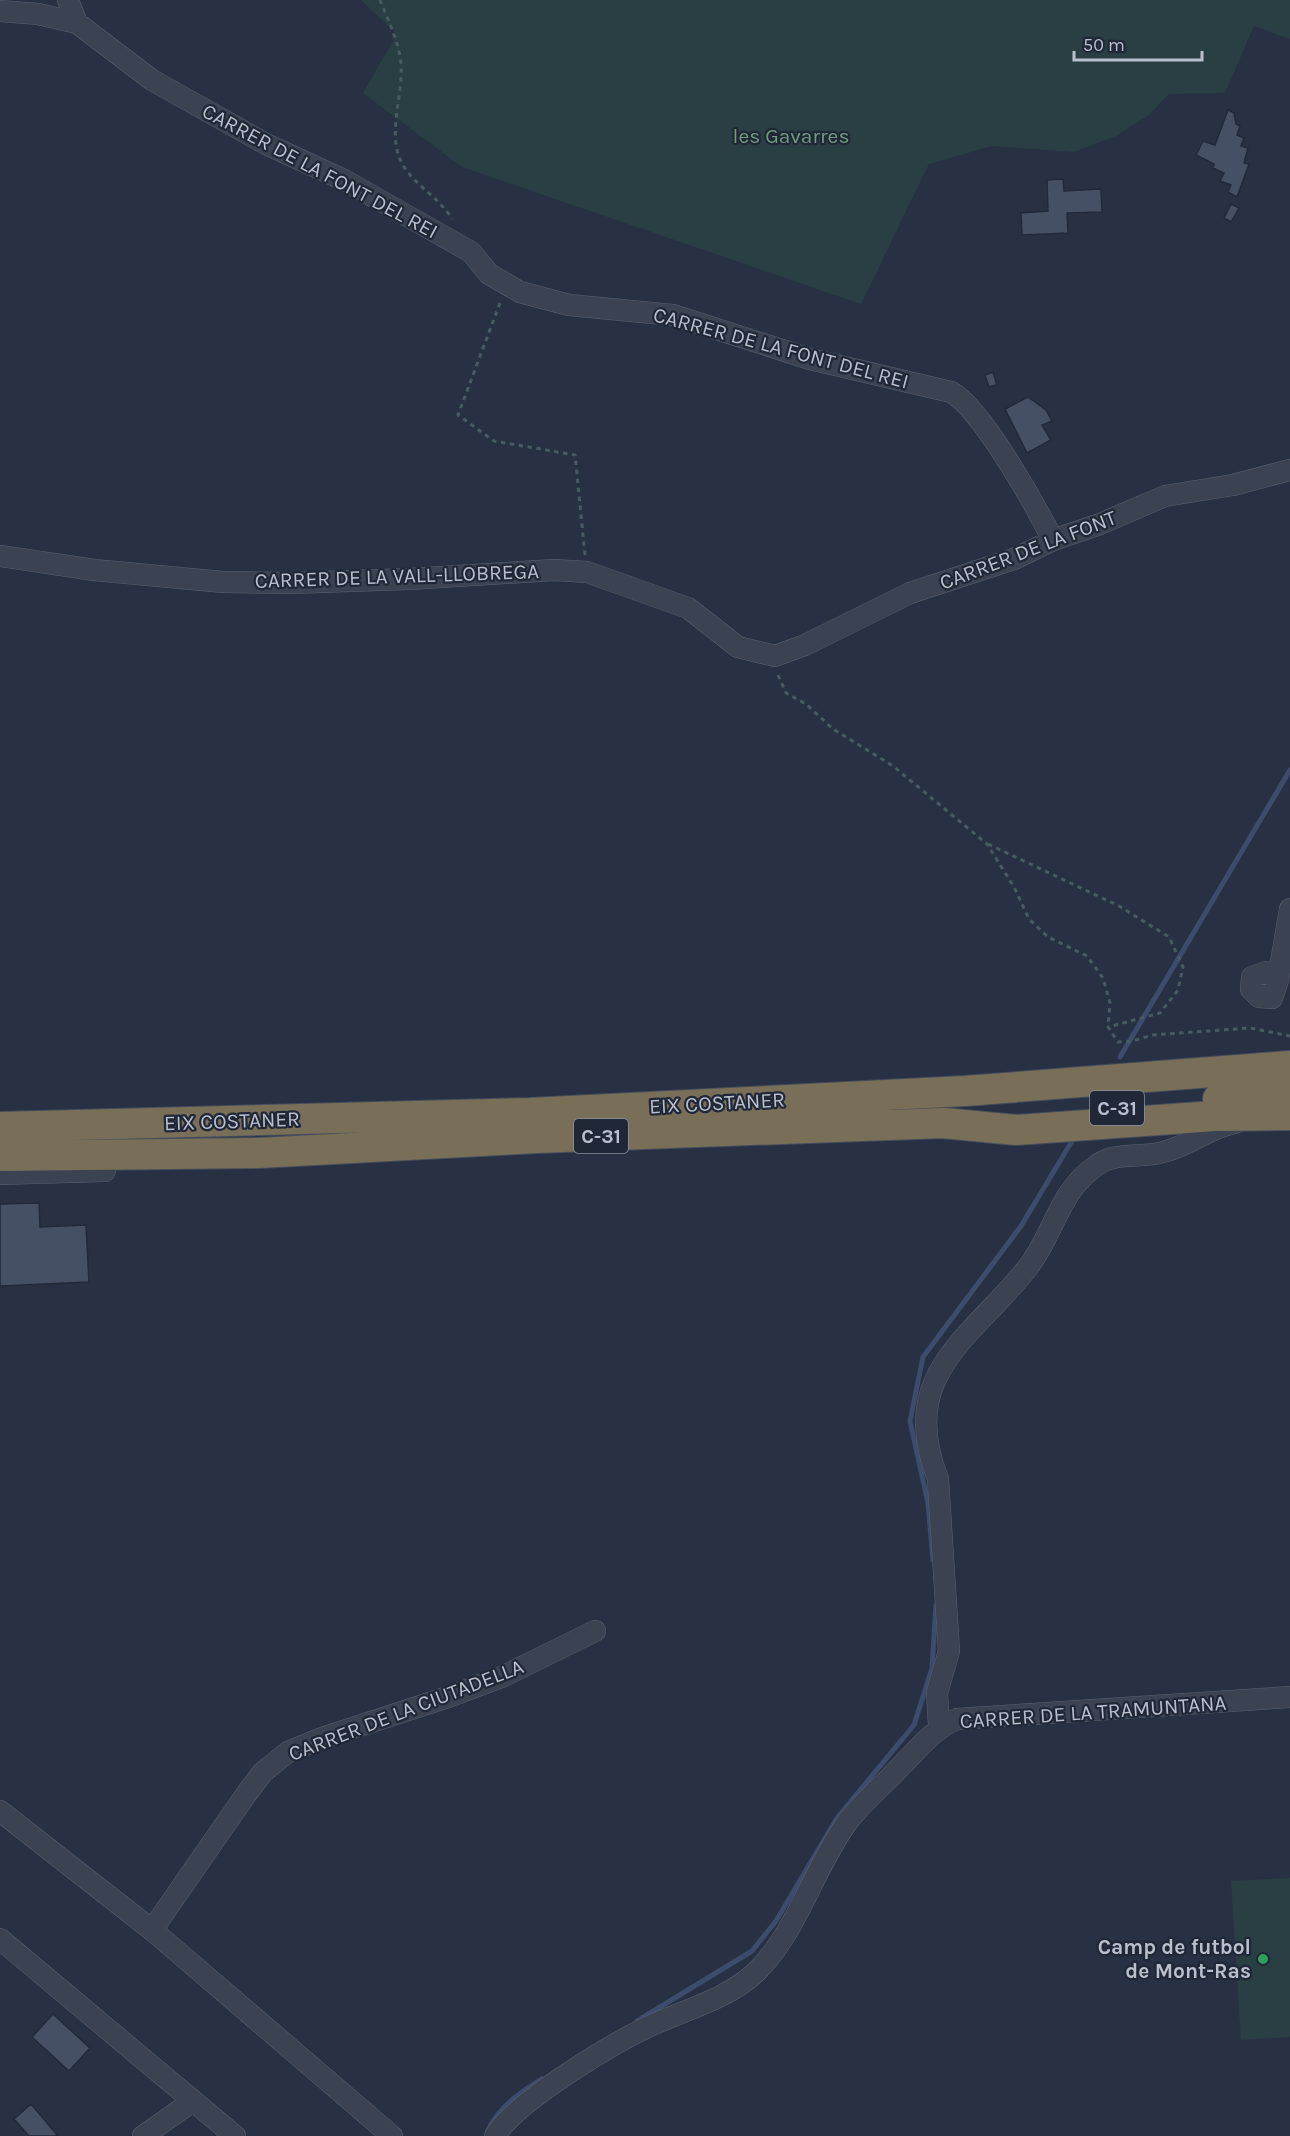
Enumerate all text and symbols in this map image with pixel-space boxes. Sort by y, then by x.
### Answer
scale bar [1074,24,1202,62]
text: 50 m [1083,34,1125,56]
street label: CARRER DE LA FONT DEL REI [198,99,442,243]
park label: les Gavarres [733,124,849,148]
street label: CARRER DE LA FONT DEL REI [651,302,911,394]
street label: CARRER DE LA FONT [936,505,1120,595]
street label: CARRER DE LA VALL-LLOBREGA [254,559,540,593]
street label: EIX COSTANER [648,1087,786,1119]
road number: C-31 [1090,1091,1144,1125]
street label: EIX COSTANER [164,1107,300,1135]
road number: C-31 [574,1119,628,1153]
street label: CARRER DE LA CIUTADELLA [285,1654,527,1766]
street label: CARRER DE LA TRAMUNTANA [959,1691,1227,1733]
place label: Camp de futbol de Mont-Ras [1098,1935,1251,1983]
marker: Camp de futbol de Mont-Ras [1256,1952,1270,1966]

